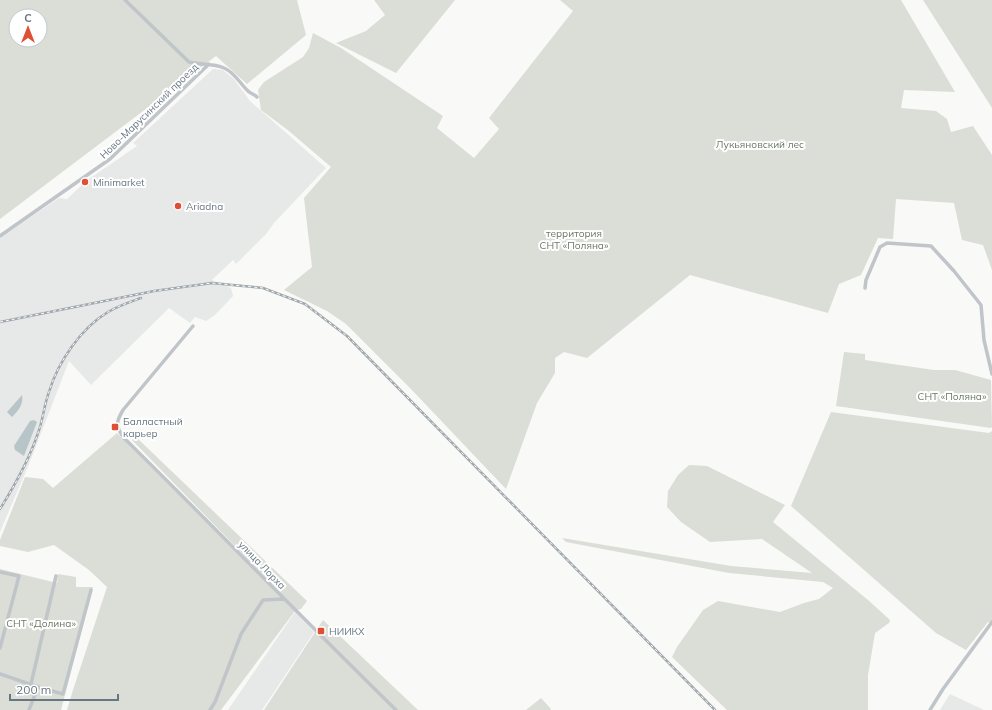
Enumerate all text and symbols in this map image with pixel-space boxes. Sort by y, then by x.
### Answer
north arrow [8,8,48,48]
text: С [24,11,32,25]
street label: Ново-Марусинский проезд [97,60,201,162]
park label: Лукьяновский лес [716,138,804,151]
place label: Minimarket [93,176,145,189]
marker: Minimarket [80,177,90,187]
place label: Ariadna [186,200,223,213]
marker: Ariadna [173,201,183,211]
park label: территория СНТ «Поляна» [540,227,609,252]
park label: СНТ «Поляна» [918,390,987,403]
place label: Балластный карьер [123,415,183,440]
marker: Балластный карьер [110,422,120,432]
street label: улица Лорха [236,538,288,592]
park label: СНТ «Долина» [6,617,76,630]
place label: НИИКХ [329,625,365,638]
marker: НИИКХ [316,626,326,636]
scale bar [10,676,118,702]
text: 200 m [16,682,51,697]

